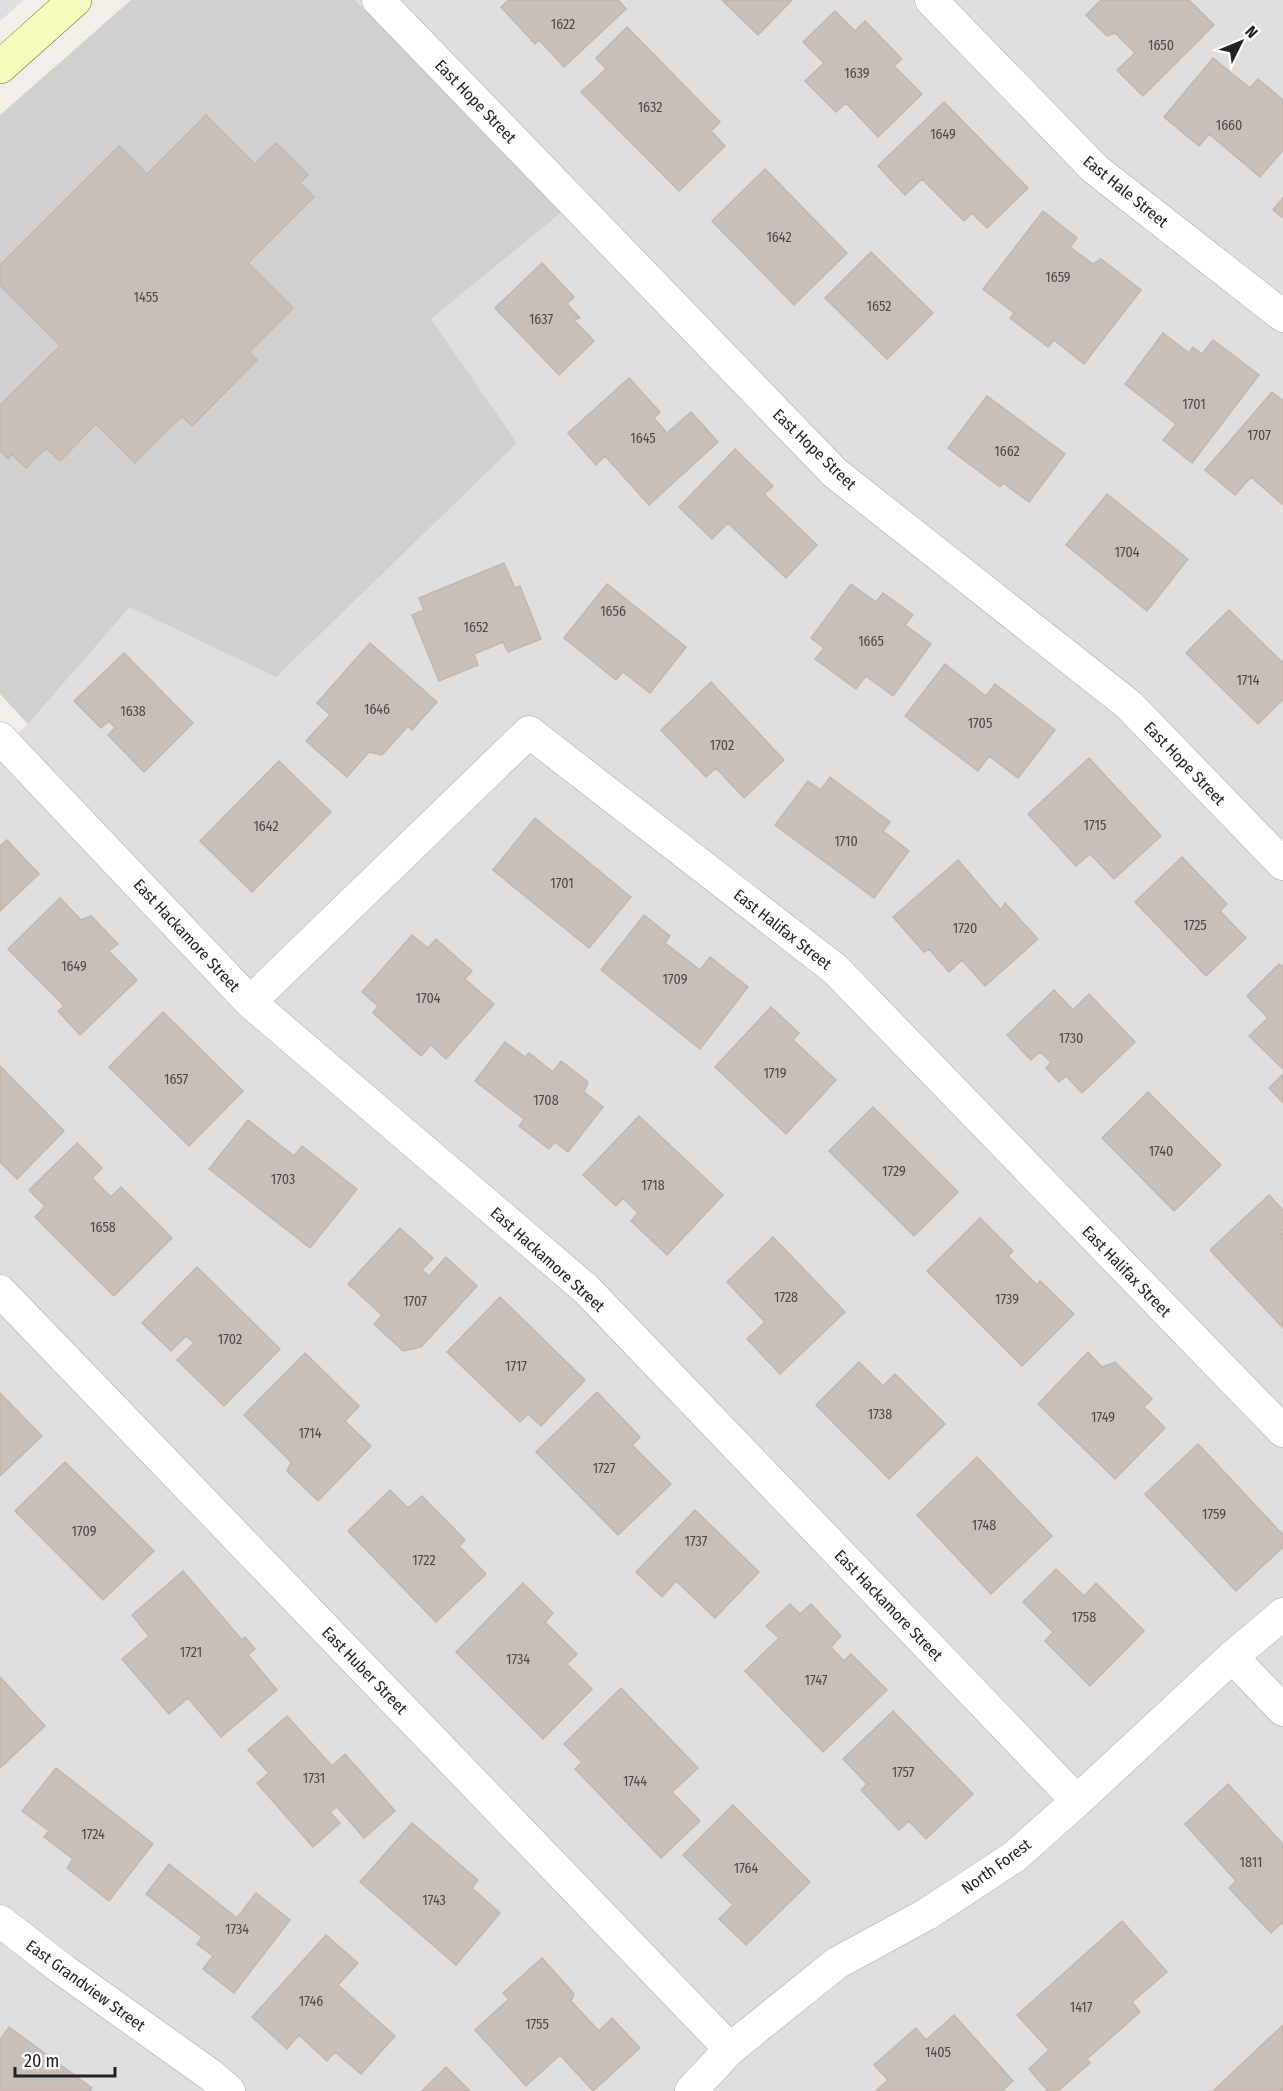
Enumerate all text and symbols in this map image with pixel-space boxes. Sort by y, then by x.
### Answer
north arrow [1211,12,1271,72]
house number: 1622 [551,16,575,33]
text: N [1241,22,1262,42]
house number: 1650 [1148,37,1174,54]
street label: East Hope Street [431,56,521,148]
house number: 1639 [844,65,870,82]
house number: 1632 [638,99,662,116]
house number: 1660 [1216,117,1242,134]
house number: 1649 [930,126,956,143]
street label: East Hale Street [1080,151,1172,232]
house number: 1642 [766,229,792,246]
house number: 1659 [1045,269,1071,286]
house number: 1455 [134,289,158,306]
house number: 1652 [867,298,891,315]
house number: 1637 [529,311,553,328]
house number: 1701 [1182,396,1206,413]
street label: East Hope Street [769,405,861,494]
house number: 1707 [1247,427,1271,444]
house number: 1645 [630,430,656,447]
house number: 1662 [994,443,1020,460]
house number: 1704 [1114,544,1140,561]
house number: 1656 [600,603,626,620]
house number: 1652 [464,619,488,636]
house number: 1665 [858,633,884,650]
house number: 1714 [1236,672,1260,689]
house number: 1646 [364,701,390,718]
house number: 1638 [120,703,146,720]
house number: 1705 [968,715,992,732]
street label: East Hope Street [1140,718,1230,810]
house number: 1702 [710,737,734,754]
house number: 1715 [1084,817,1106,834]
house number: 1642 [253,818,279,835]
house number: 1710 [834,833,858,850]
street label: East Hackamore Street [130,875,244,996]
house number: 1701 [550,875,574,892]
street label: East Halifax Street [730,885,836,974]
house number: 1725 [1183,917,1207,934]
house number: 1720 [953,920,977,937]
house number: 1649 [61,958,87,975]
house number: 1709 [663,971,688,988]
house number: 1704 [415,990,441,1007]
house number: 1730 [1059,1030,1083,1047]
house number: 1719 [763,1065,787,1082]
house number: 1657 [164,1071,188,1088]
house number: 1708 [533,1092,559,1109]
house number: 1740 [1149,1143,1173,1160]
house number: 1729 [882,1163,906,1180]
house number: 1703 [271,1171,295,1188]
house number: 1718 [641,1177,665,1194]
street label: East Hackamore Street [487,1203,609,1316]
house number: 1658 [90,1219,116,1236]
street label: East Halifax Street [1078,1222,1175,1321]
house number: 1728 [774,1289,798,1306]
house number: 1739 [995,1291,1019,1308]
house number: 1707 [403,1293,427,1310]
house number: 1702 [218,1331,242,1348]
house number: 1717 [505,1358,527,1375]
house number: 1738 [868,1406,892,1423]
house number: 1749 [1091,1409,1115,1426]
house number: 1714 [298,1425,322,1442]
house number: 1727 [593,1460,616,1477]
house number: 1759 [1202,1506,1226,1523]
house number: 1748 [972,1517,996,1534]
house number: 1709 [72,1523,97,1540]
house number: 1737 [685,1533,708,1550]
street label: East Hackamore Street [831,1546,947,1665]
house number: 1722 [412,1552,436,1569]
house number: 1758 [1072,1609,1096,1626]
street label: East Huber Street [318,1623,412,1719]
house number: 1721 [180,1644,202,1661]
house number: 1734 [506,1651,530,1668]
house number: 1747 [805,1672,828,1689]
house number: 1757 [892,1764,915,1781]
house number: 1731 [303,1770,325,1787]
house number: 1744 [623,1773,647,1790]
house number: 1724 [81,1826,105,1843]
street label: North Forest [958,1834,1035,1898]
house number: 1811 [1240,1854,1262,1871]
house number: 1764 [734,1860,758,1877]
house number: 1743 [422,1892,446,1909]
house number: 1734 [225,1921,249,1938]
street label: East Grandview Street [22,1936,150,2035]
house number: 1746 [299,1993,323,2010]
house number: 1417 [1070,1999,1093,2016]
house number: 1755 [525,2016,549,2033]
scale bar [15,2040,116,2078]
house number: 1405 [925,2044,951,2061]
text: 20 m [24,2050,59,2072]

